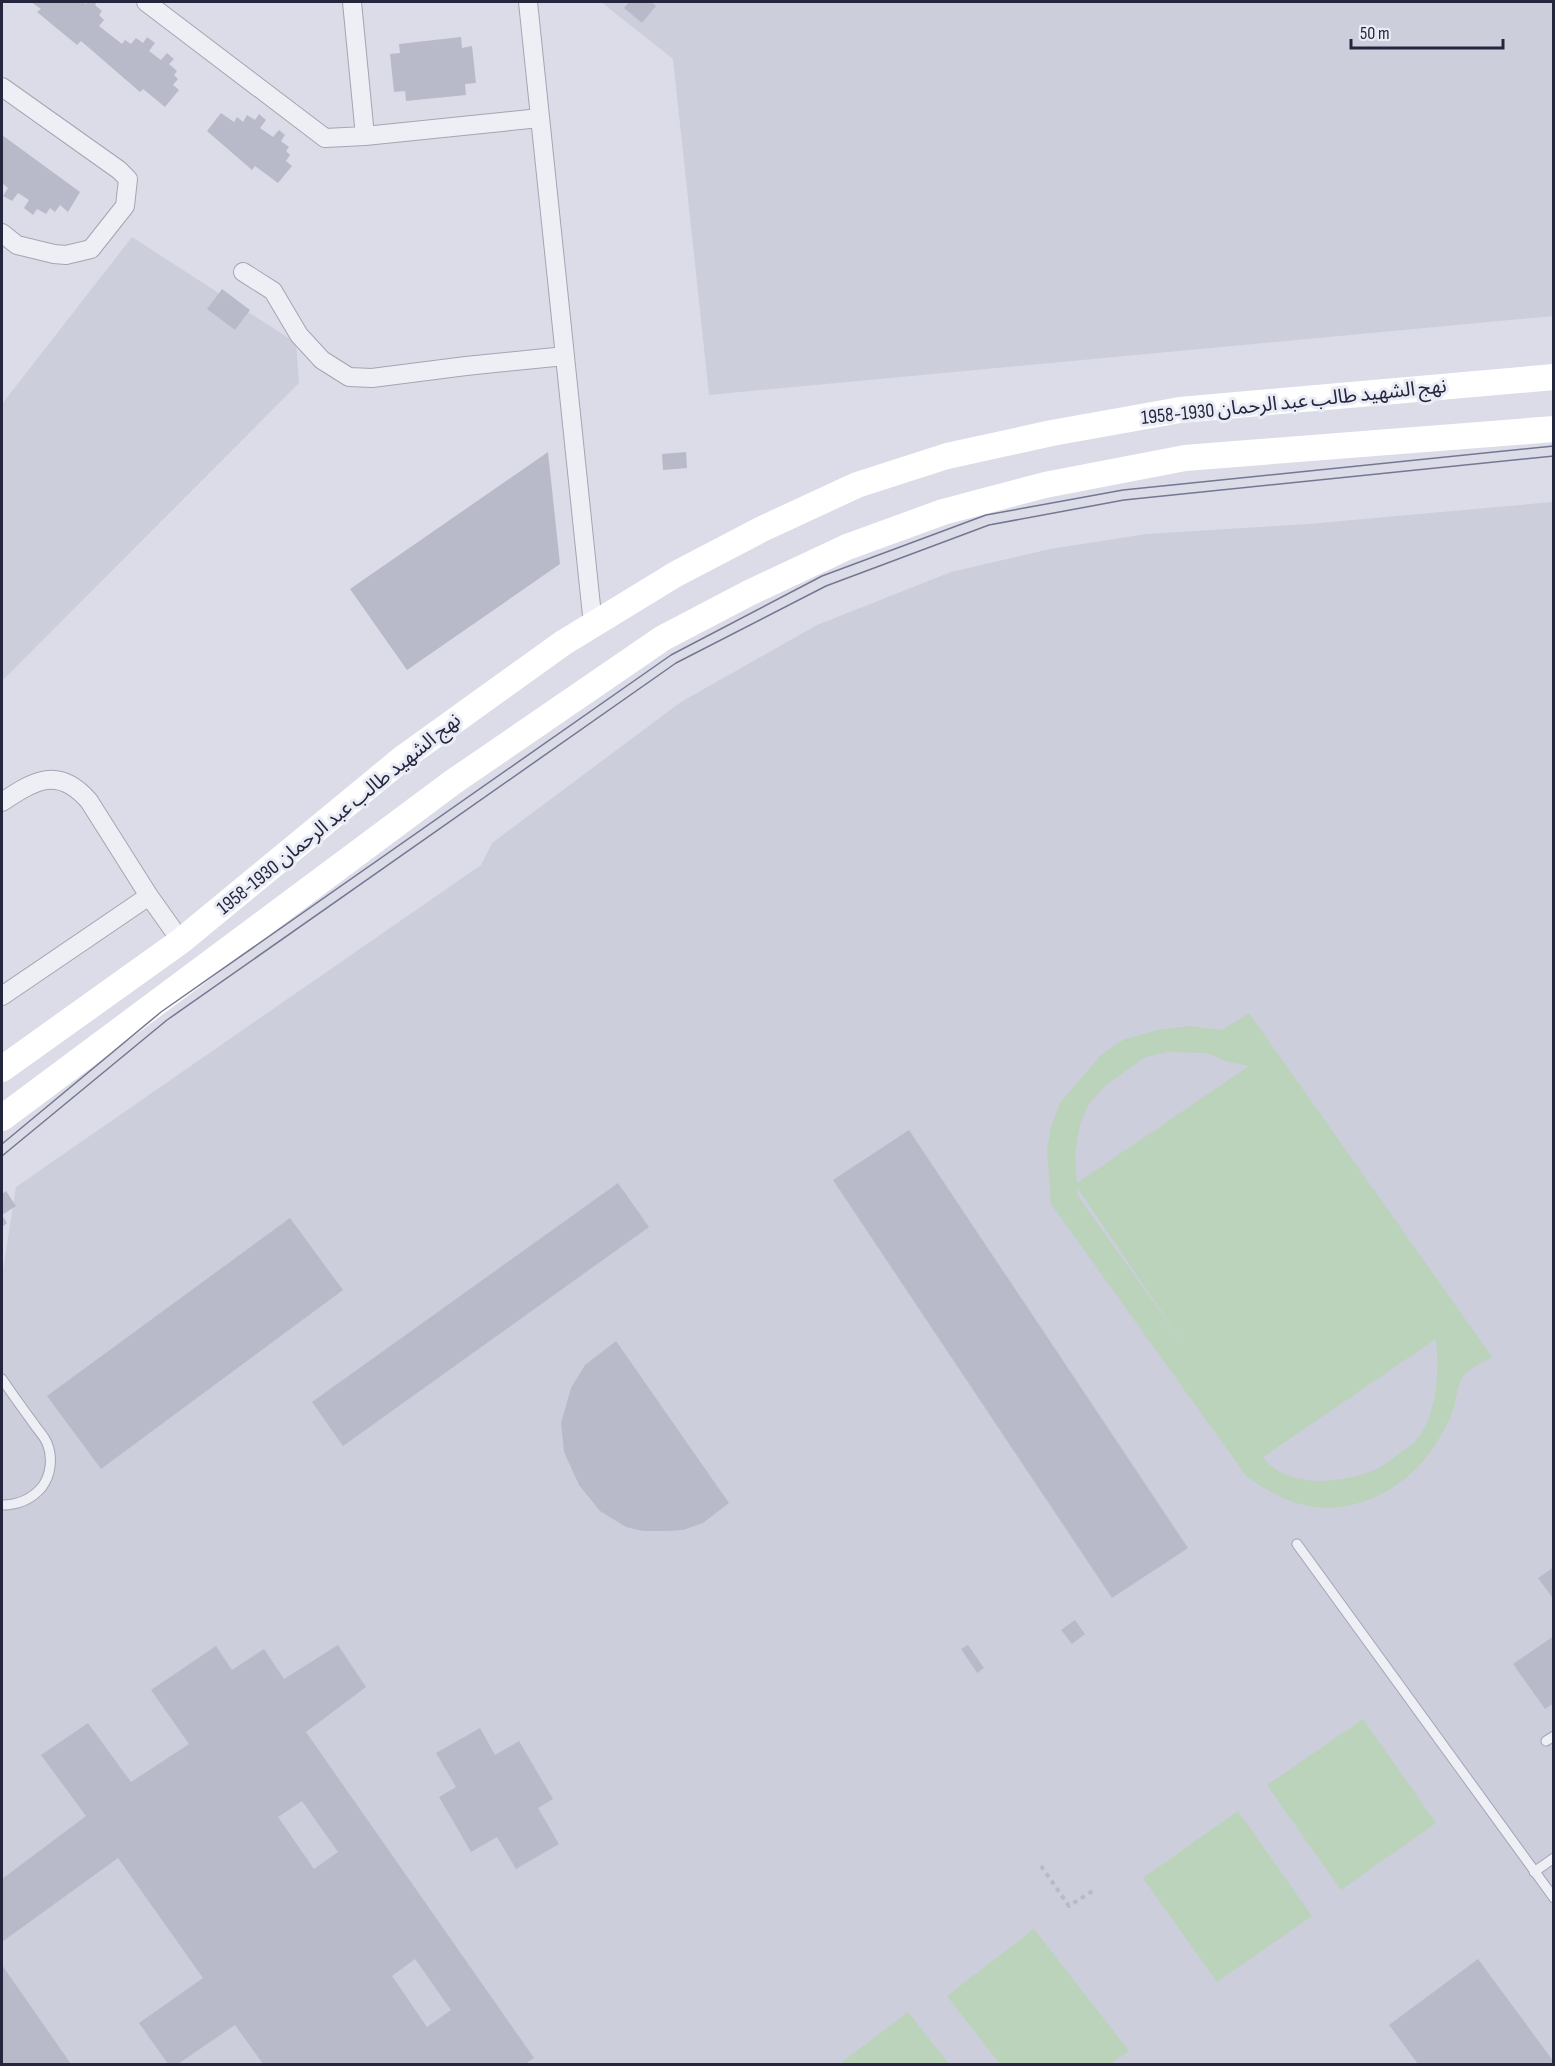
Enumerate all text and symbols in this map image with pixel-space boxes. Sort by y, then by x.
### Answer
scale bar [1351,12,1502,50]
text: 50 m [1360,23,1390,44]
street label: نهج الشهيد طالب عبد الرحمان 1930-1958 [1140,374,1448,432]
street label: نهج الشهيد طالب عبد الرحمان 1930-1958 [212,708,467,921]

